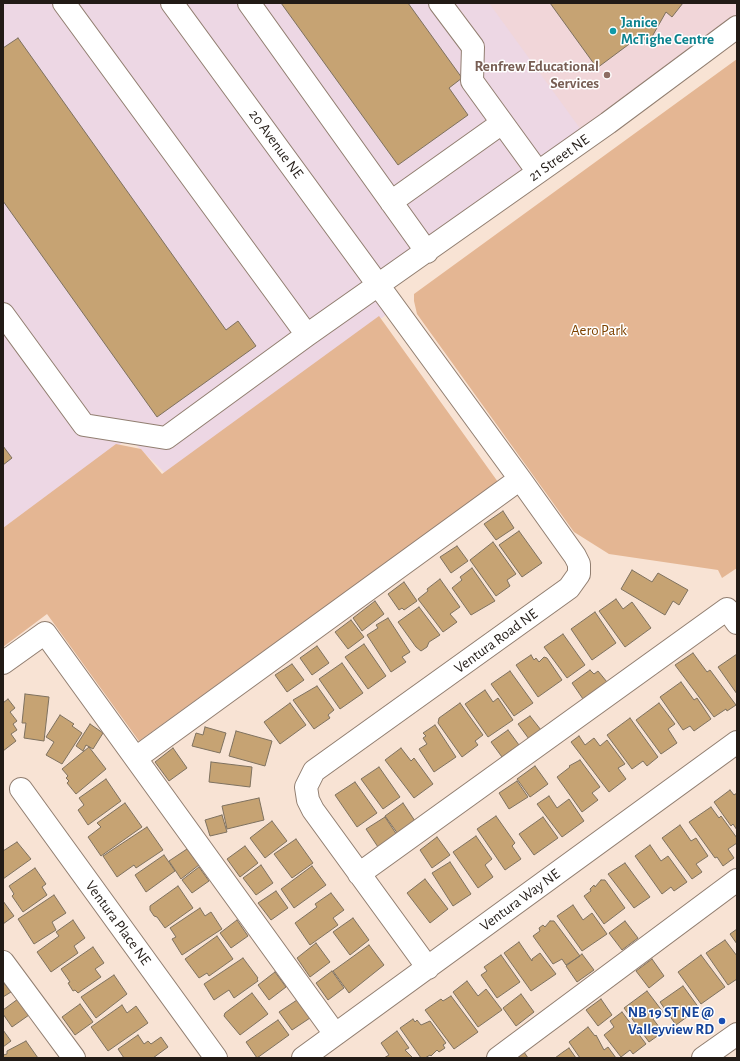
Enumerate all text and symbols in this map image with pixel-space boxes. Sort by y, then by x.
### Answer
place label: Janice McTighe Centre [621,13,714,48]
marker: Janice McTighe Centre [608,26,618,36]
place label: Renfrew Educational Services [474,57,599,92]
marker: Renfrew Educational Services [602,70,612,80]
street label: 20 Avenue NE [245,106,307,182]
street label: 21 Street NE [525,131,593,185]
park label: Aero Park [571,321,627,339]
street label: Ventura Road NE [451,605,541,677]
street label: Ventura Way NE [476,865,564,935]
street label: Ventura Place NE [81,877,155,969]
place label: NB 19 ST NE @ Valleyview RD [628,1003,714,1038]
marker: NB 19 ST NE @ Valleyview RD [717,1016,727,1026]

